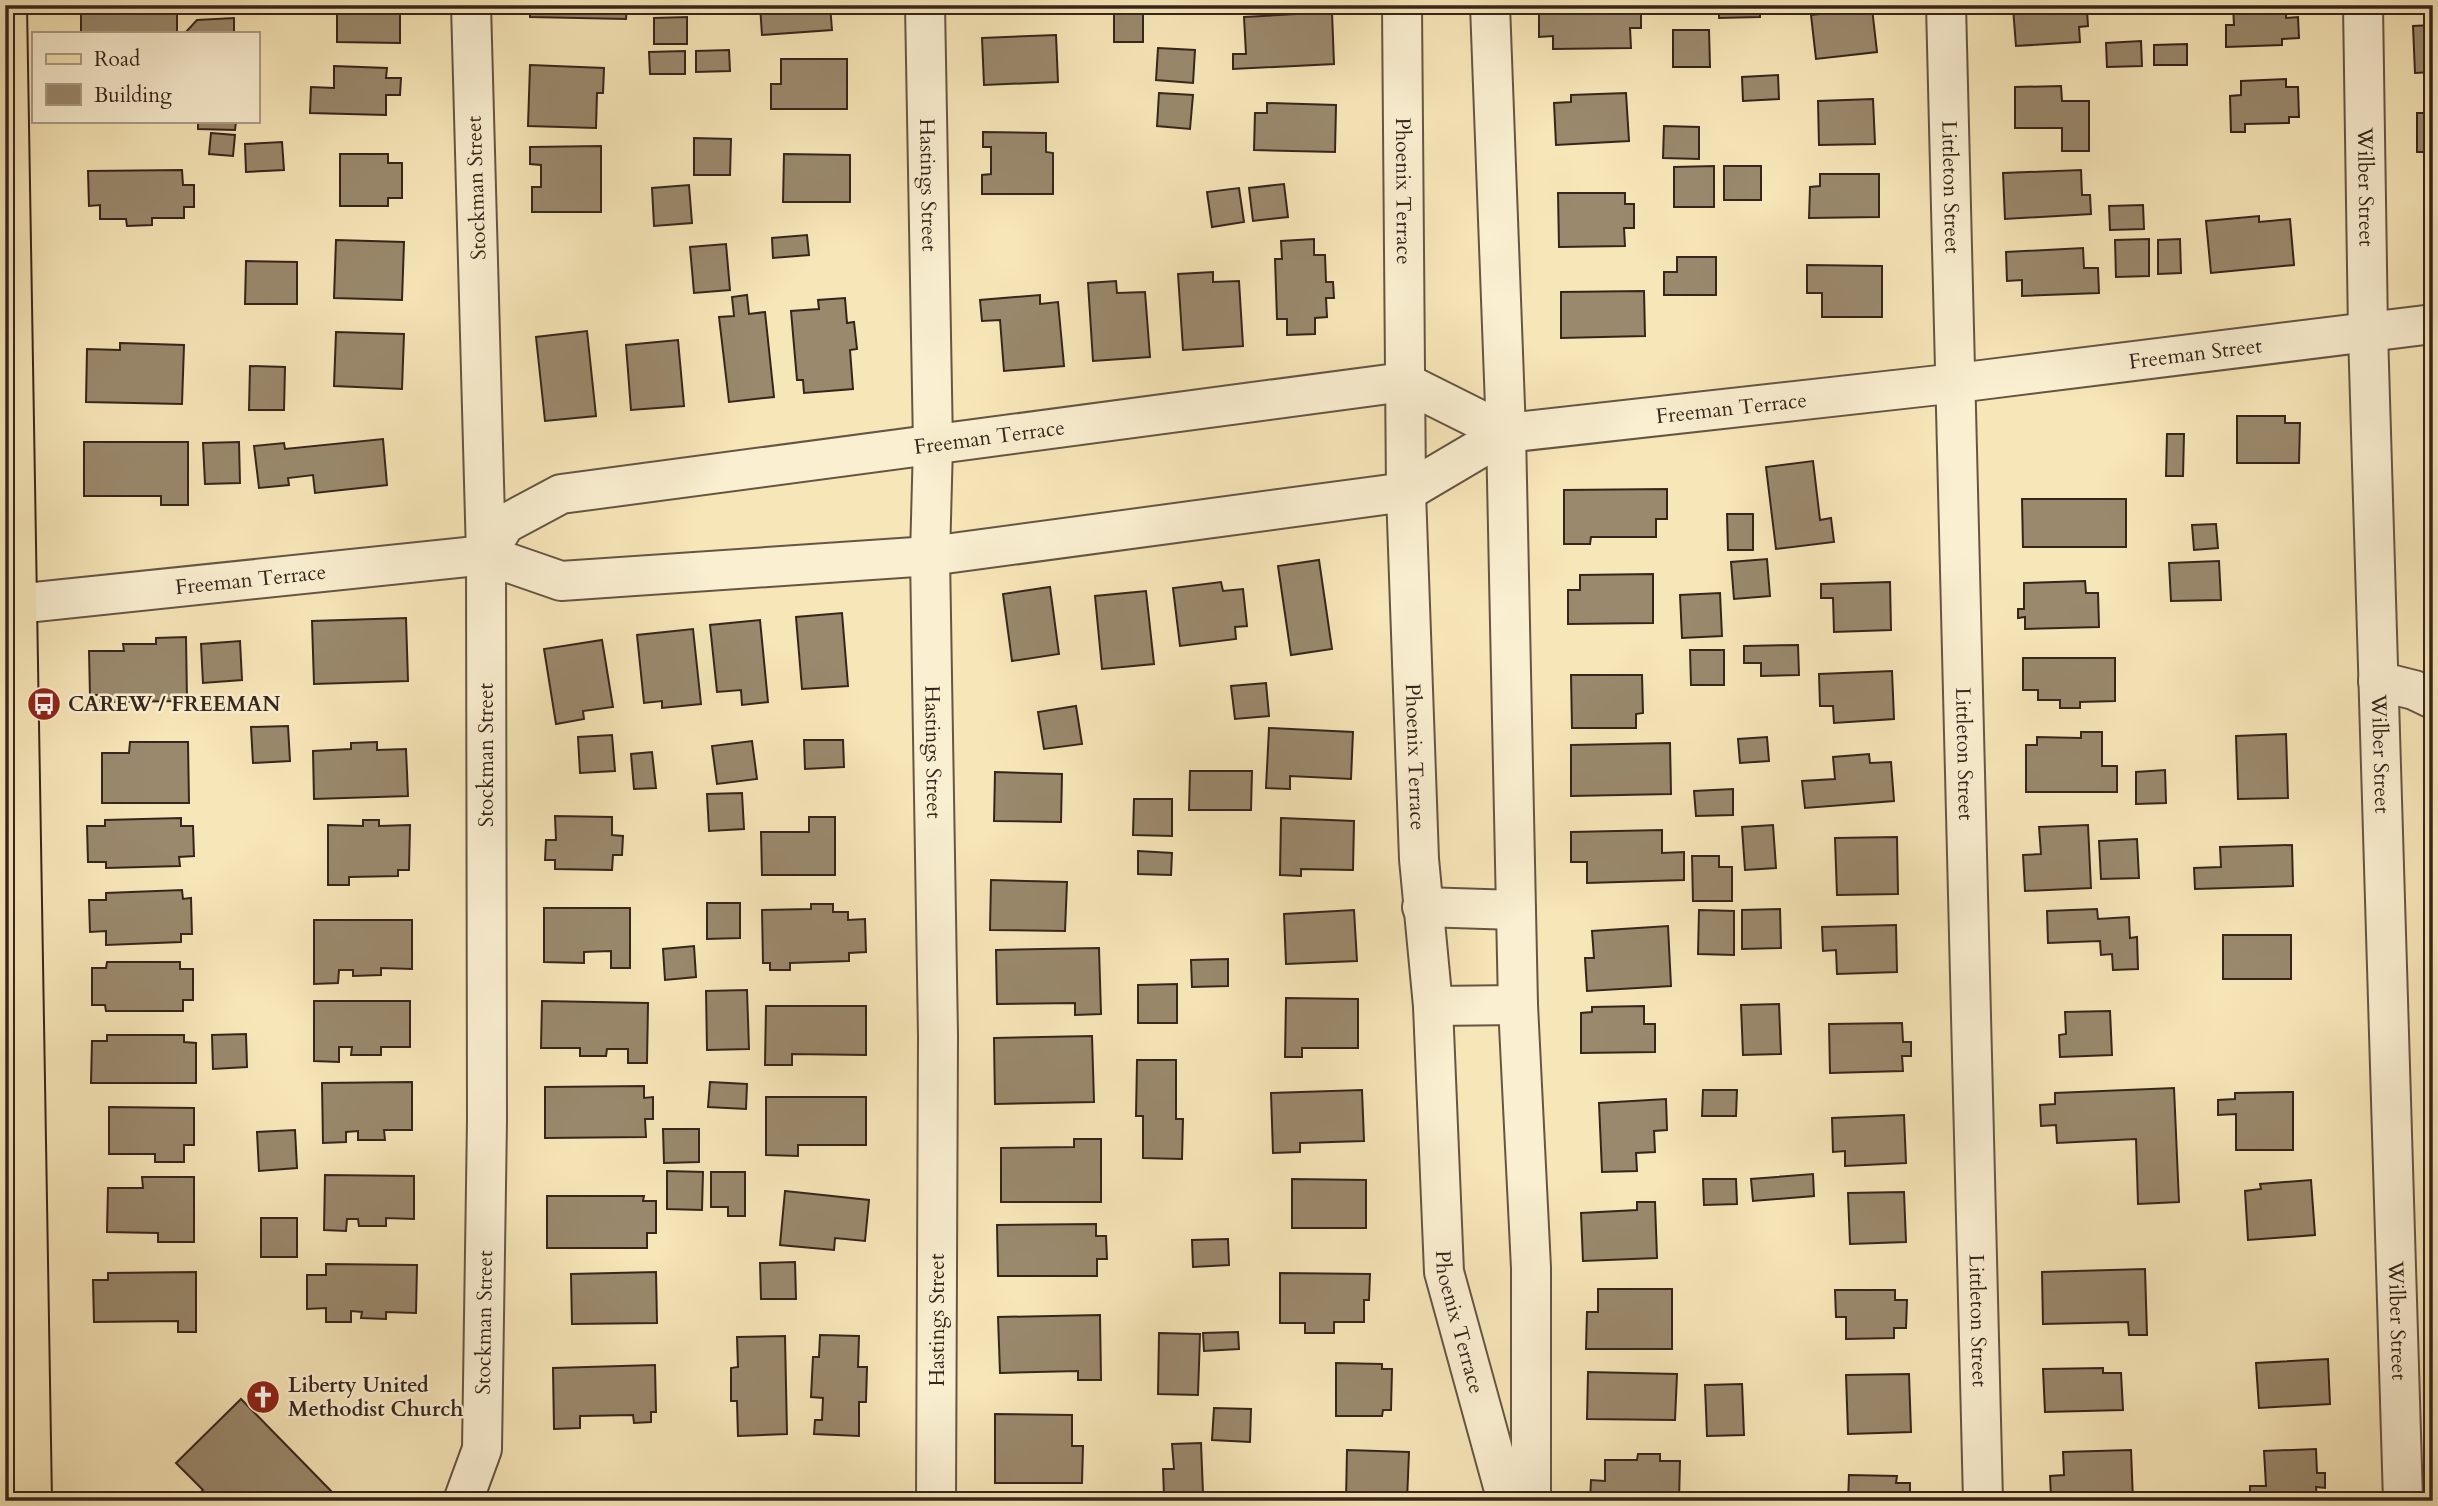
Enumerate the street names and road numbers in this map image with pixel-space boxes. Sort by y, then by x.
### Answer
street label: Stockman Street [459,115,494,261]
street label: Phoenix Terrace [1388,117,1418,265]
street label: Hastings Street [912,118,943,252]
street label: Littleton Street [1934,120,1967,254]
street label: Wilber Street [2350,126,2381,247]
street label: Freeman Street [2127,331,2264,377]
street label: Freeman Terrace [1655,386,1808,431]
street label: Freeman Terrace [912,413,1066,462]
street label: Freeman Terrace [174,558,328,602]
street label: Stockman Street [472,683,501,827]
street label: Phoenix Terrace [1398,683,1432,831]
street label: Hastings Street [917,685,948,819]
street label: Littleton Street [1948,687,1980,821]
street label: Wilber Street [2364,693,2396,814]
street label: Stockman Street [469,1250,500,1395]
street label: Phoenix Terrace [1428,1250,1491,1397]
street label: Hastings Street [923,1253,952,1387]
street label: Littleton Street [1961,1254,1994,1388]
street label: Wilber Street [2381,1260,2413,1381]

